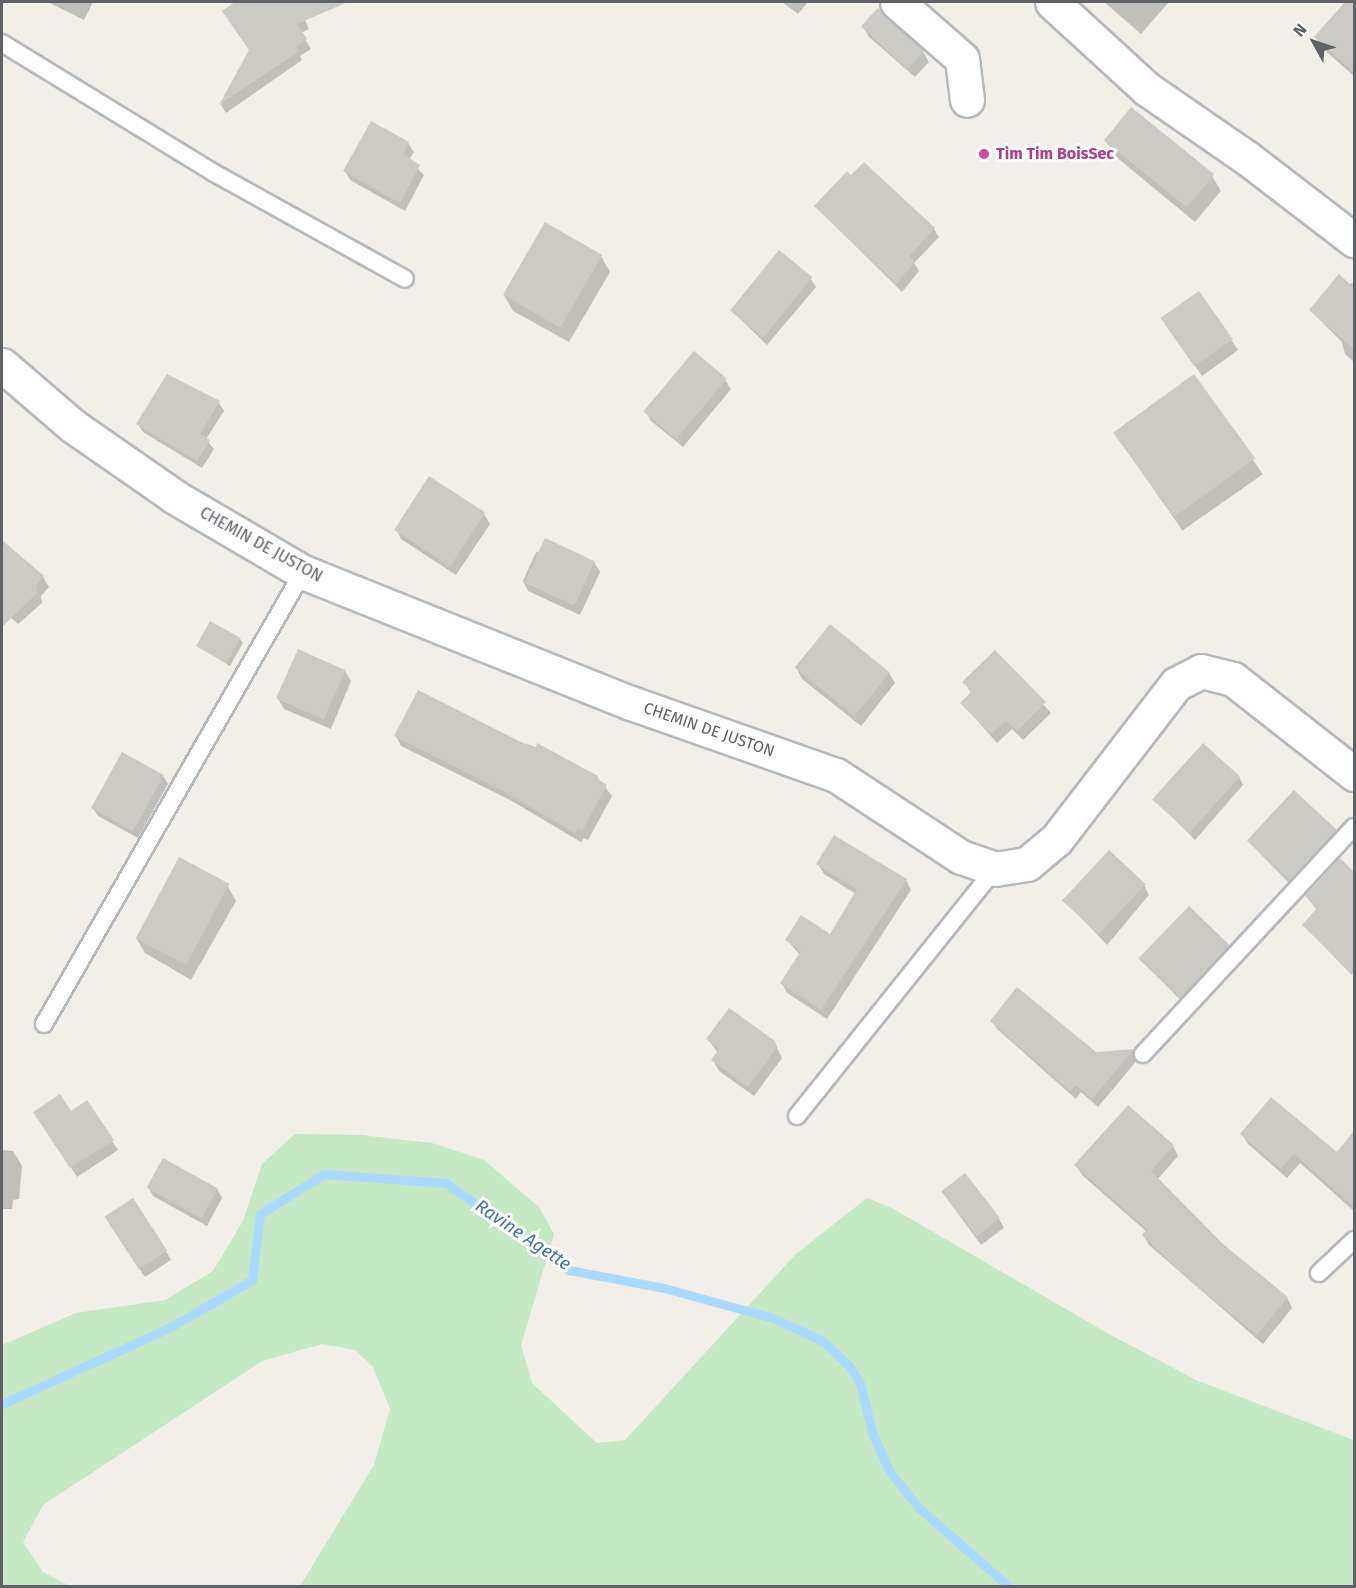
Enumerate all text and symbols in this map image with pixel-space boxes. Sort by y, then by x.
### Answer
north arrow [1284,12,1344,72]
text: N [1289,20,1311,40]
place label: Tim Tim BoisSec [996,144,1114,164]
marker: Tim Tim BoisSec [977,147,991,161]
street label: CHEMIN DE JUSTON [196,503,326,587]
street label: CHEMIN DE JUSTON [641,699,777,761]
water label: Ravine Agette [471,1195,575,1275]

